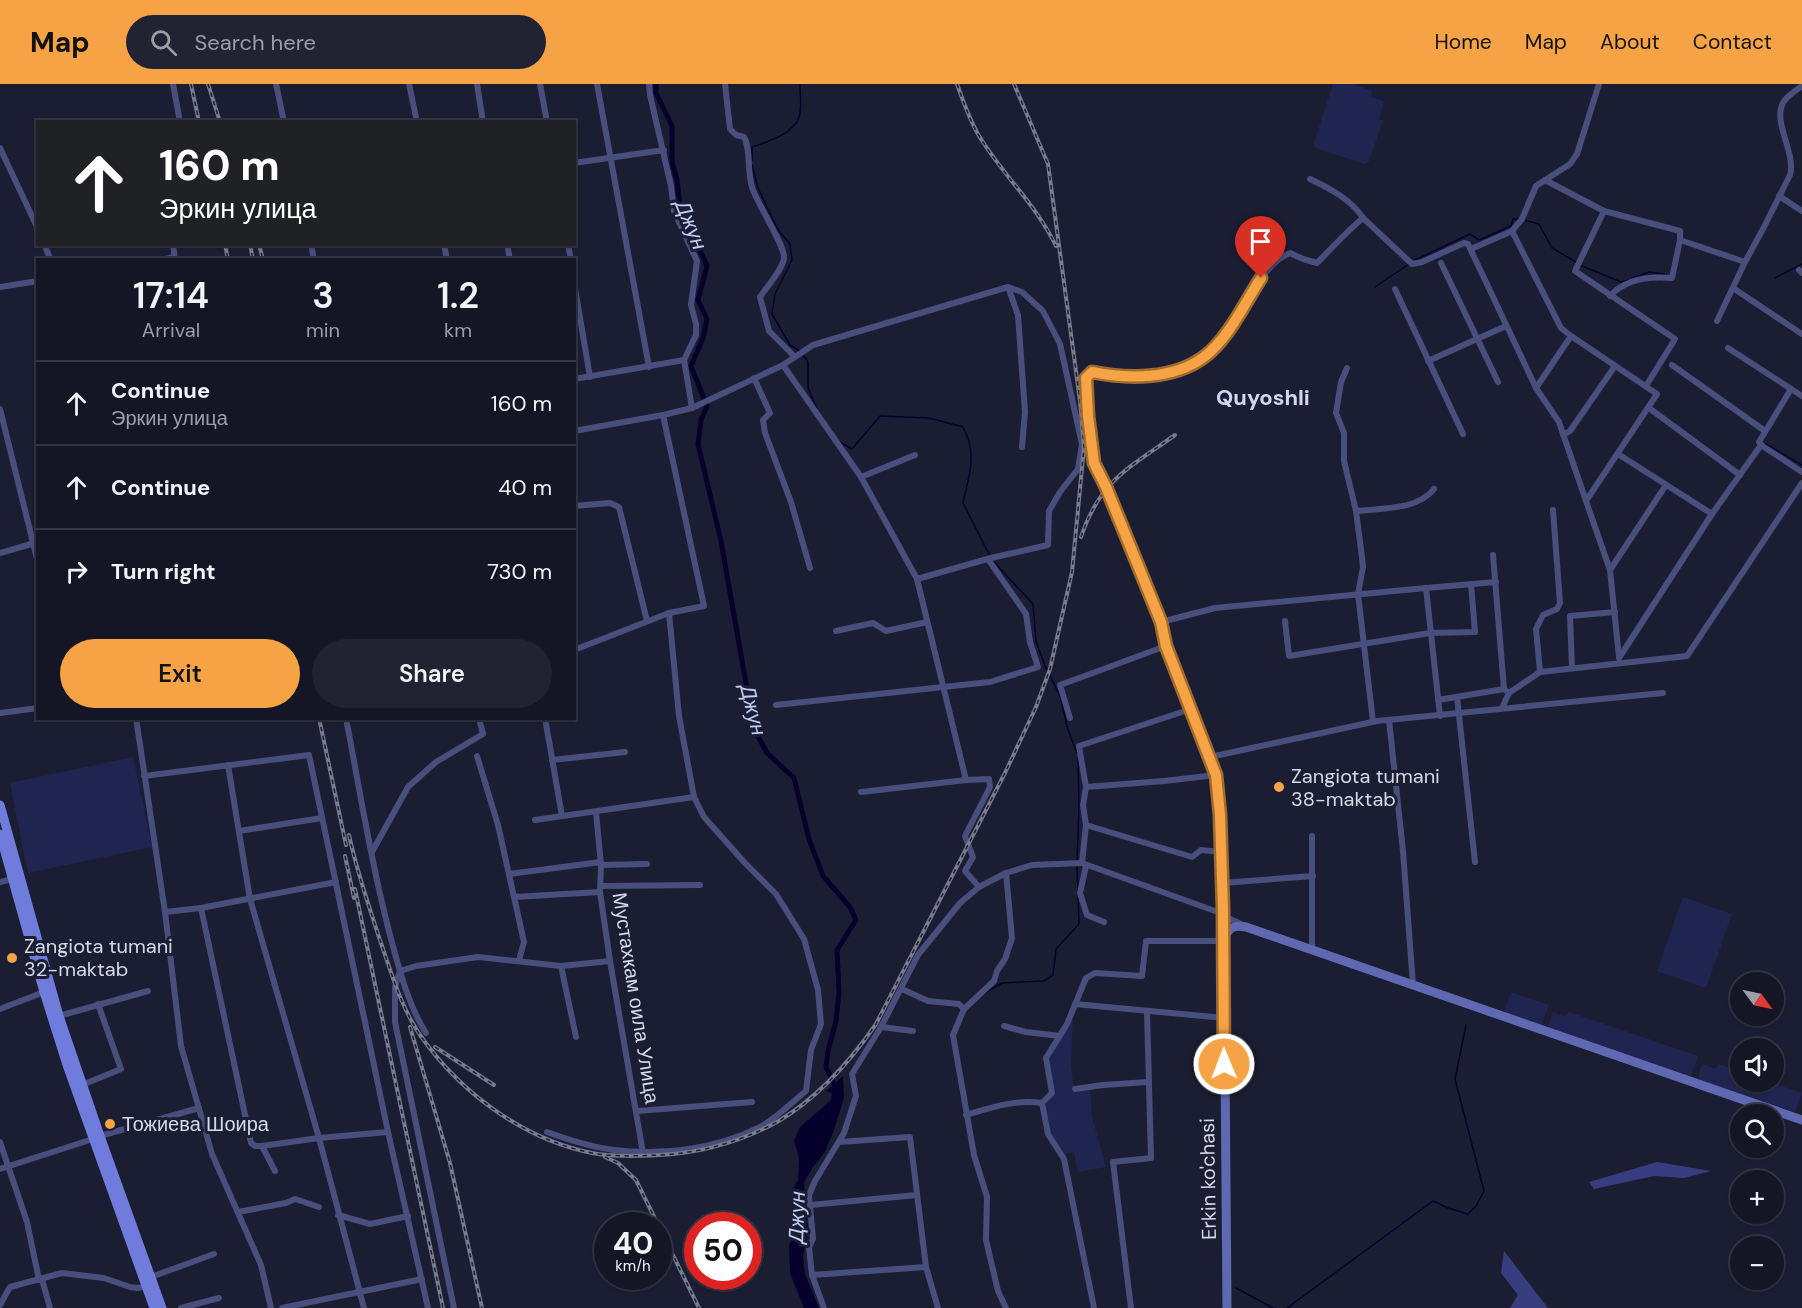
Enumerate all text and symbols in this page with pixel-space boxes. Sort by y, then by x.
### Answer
search box [126,15,546,69]
text: Map [30,24,90,61]
icon: search [147,26,180,59]
text: Search here [195,28,316,57]
text: Home [1434,28,1492,56]
text: Map [1525,28,1567,56]
text: About [1600,28,1660,56]
text: Contact [1693,28,1772,56]
text: 160 m [159,138,280,193]
icon: ahead [60,144,138,222]
text: Эркин улица [159,191,317,226]
water label: Джун [668,194,714,255]
pin [1235,216,1286,278]
icon: arrive [1244,225,1277,258]
text: 17:14 [133,272,209,319]
text: 3 [312,272,334,319]
text: 1.2 [437,272,479,319]
text: Arrival [142,317,200,343]
text: min [306,317,340,343]
text: km [444,317,472,343]
text: Continue [111,376,210,405]
district label: Quyoshli [1216,383,1310,412]
icon: ahead [60,387,93,420]
text: 160 m [491,389,552,418]
text: Эркин улица [111,405,228,431]
icon: ahead [60,471,93,504]
text: Continue [111,473,210,502]
text: 40 m [498,473,552,502]
icon: right [60,555,93,588]
text: Turn right [111,557,216,586]
text: 730 m [487,557,552,586]
button: Exit [60,639,300,708]
button: Share [312,639,552,708]
water label: Джун [733,680,773,739]
place label: Zangiota tumani 38-maktab [1291,763,1440,812]
marker: Zangiota tumani 38-maktab [1272,780,1286,794]
street label: Мустахкам оила Улица [606,891,666,1106]
place label: Zangiota tumani 32-maktab [24,933,173,982]
marker: Zangiota tumani 32-maktab [5,951,19,965]
north arrow [1730,972,1784,1026]
map controls [1730,972,1784,1290]
position arrow [1192,1032,1256,1096]
button: sound [1730,1038,1784,1092]
button: search [1730,1104,1784,1158]
place label: Тожиева Шоира [122,1111,270,1137]
marker: Тожиева Шоира [103,1117,117,1131]
street label: Erkin ko'chasi [1194,1118,1222,1240]
button: + [1730,1170,1784,1224]
water label: Джун [782,1190,812,1245]
speed limit sign: 50 [684,1212,762,1290]
text: 40 [613,1224,653,1263]
button: − [1730,1236,1784,1290]
text: km/h [615,1256,651,1276]

